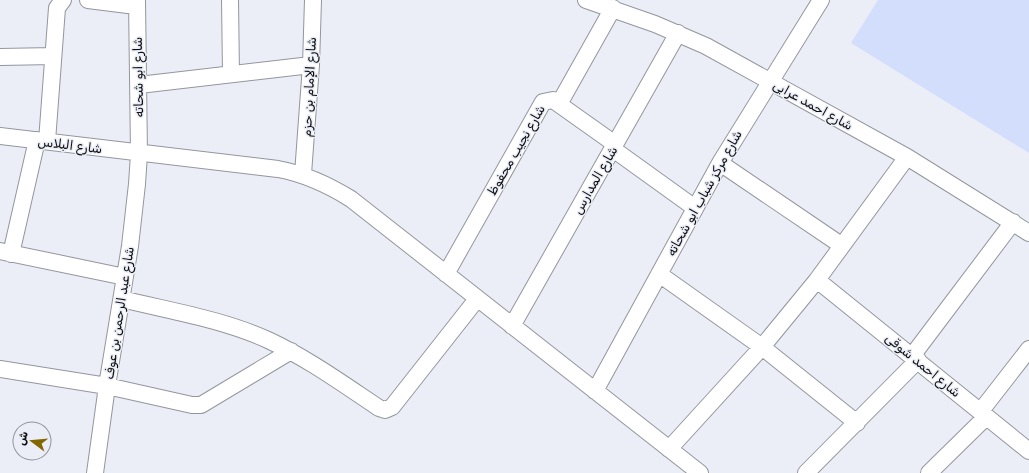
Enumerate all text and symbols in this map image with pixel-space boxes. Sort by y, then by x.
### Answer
street label: شارع ابو شحاته [130,37,148,117]
street label: شارع الإمام بن حزم [299,37,321,138]
street label: شارع احمد عرابى [770,77,855,135]
street label: شارع نجيب محفوظ [484,102,550,199]
street label: شارع مركز شباب ابو شحاته [663,128,747,259]
street label: شارع البلاس [37,134,103,158]
street label: شارع المدارس [570,143,622,218]
street label: شارع عبد الرحمن بن عوف [101,245,139,381]
street label: شارع احمد شوقى [881,330,964,402]
north arrow [12,421,52,461]
text: ش [15,430,31,447]

